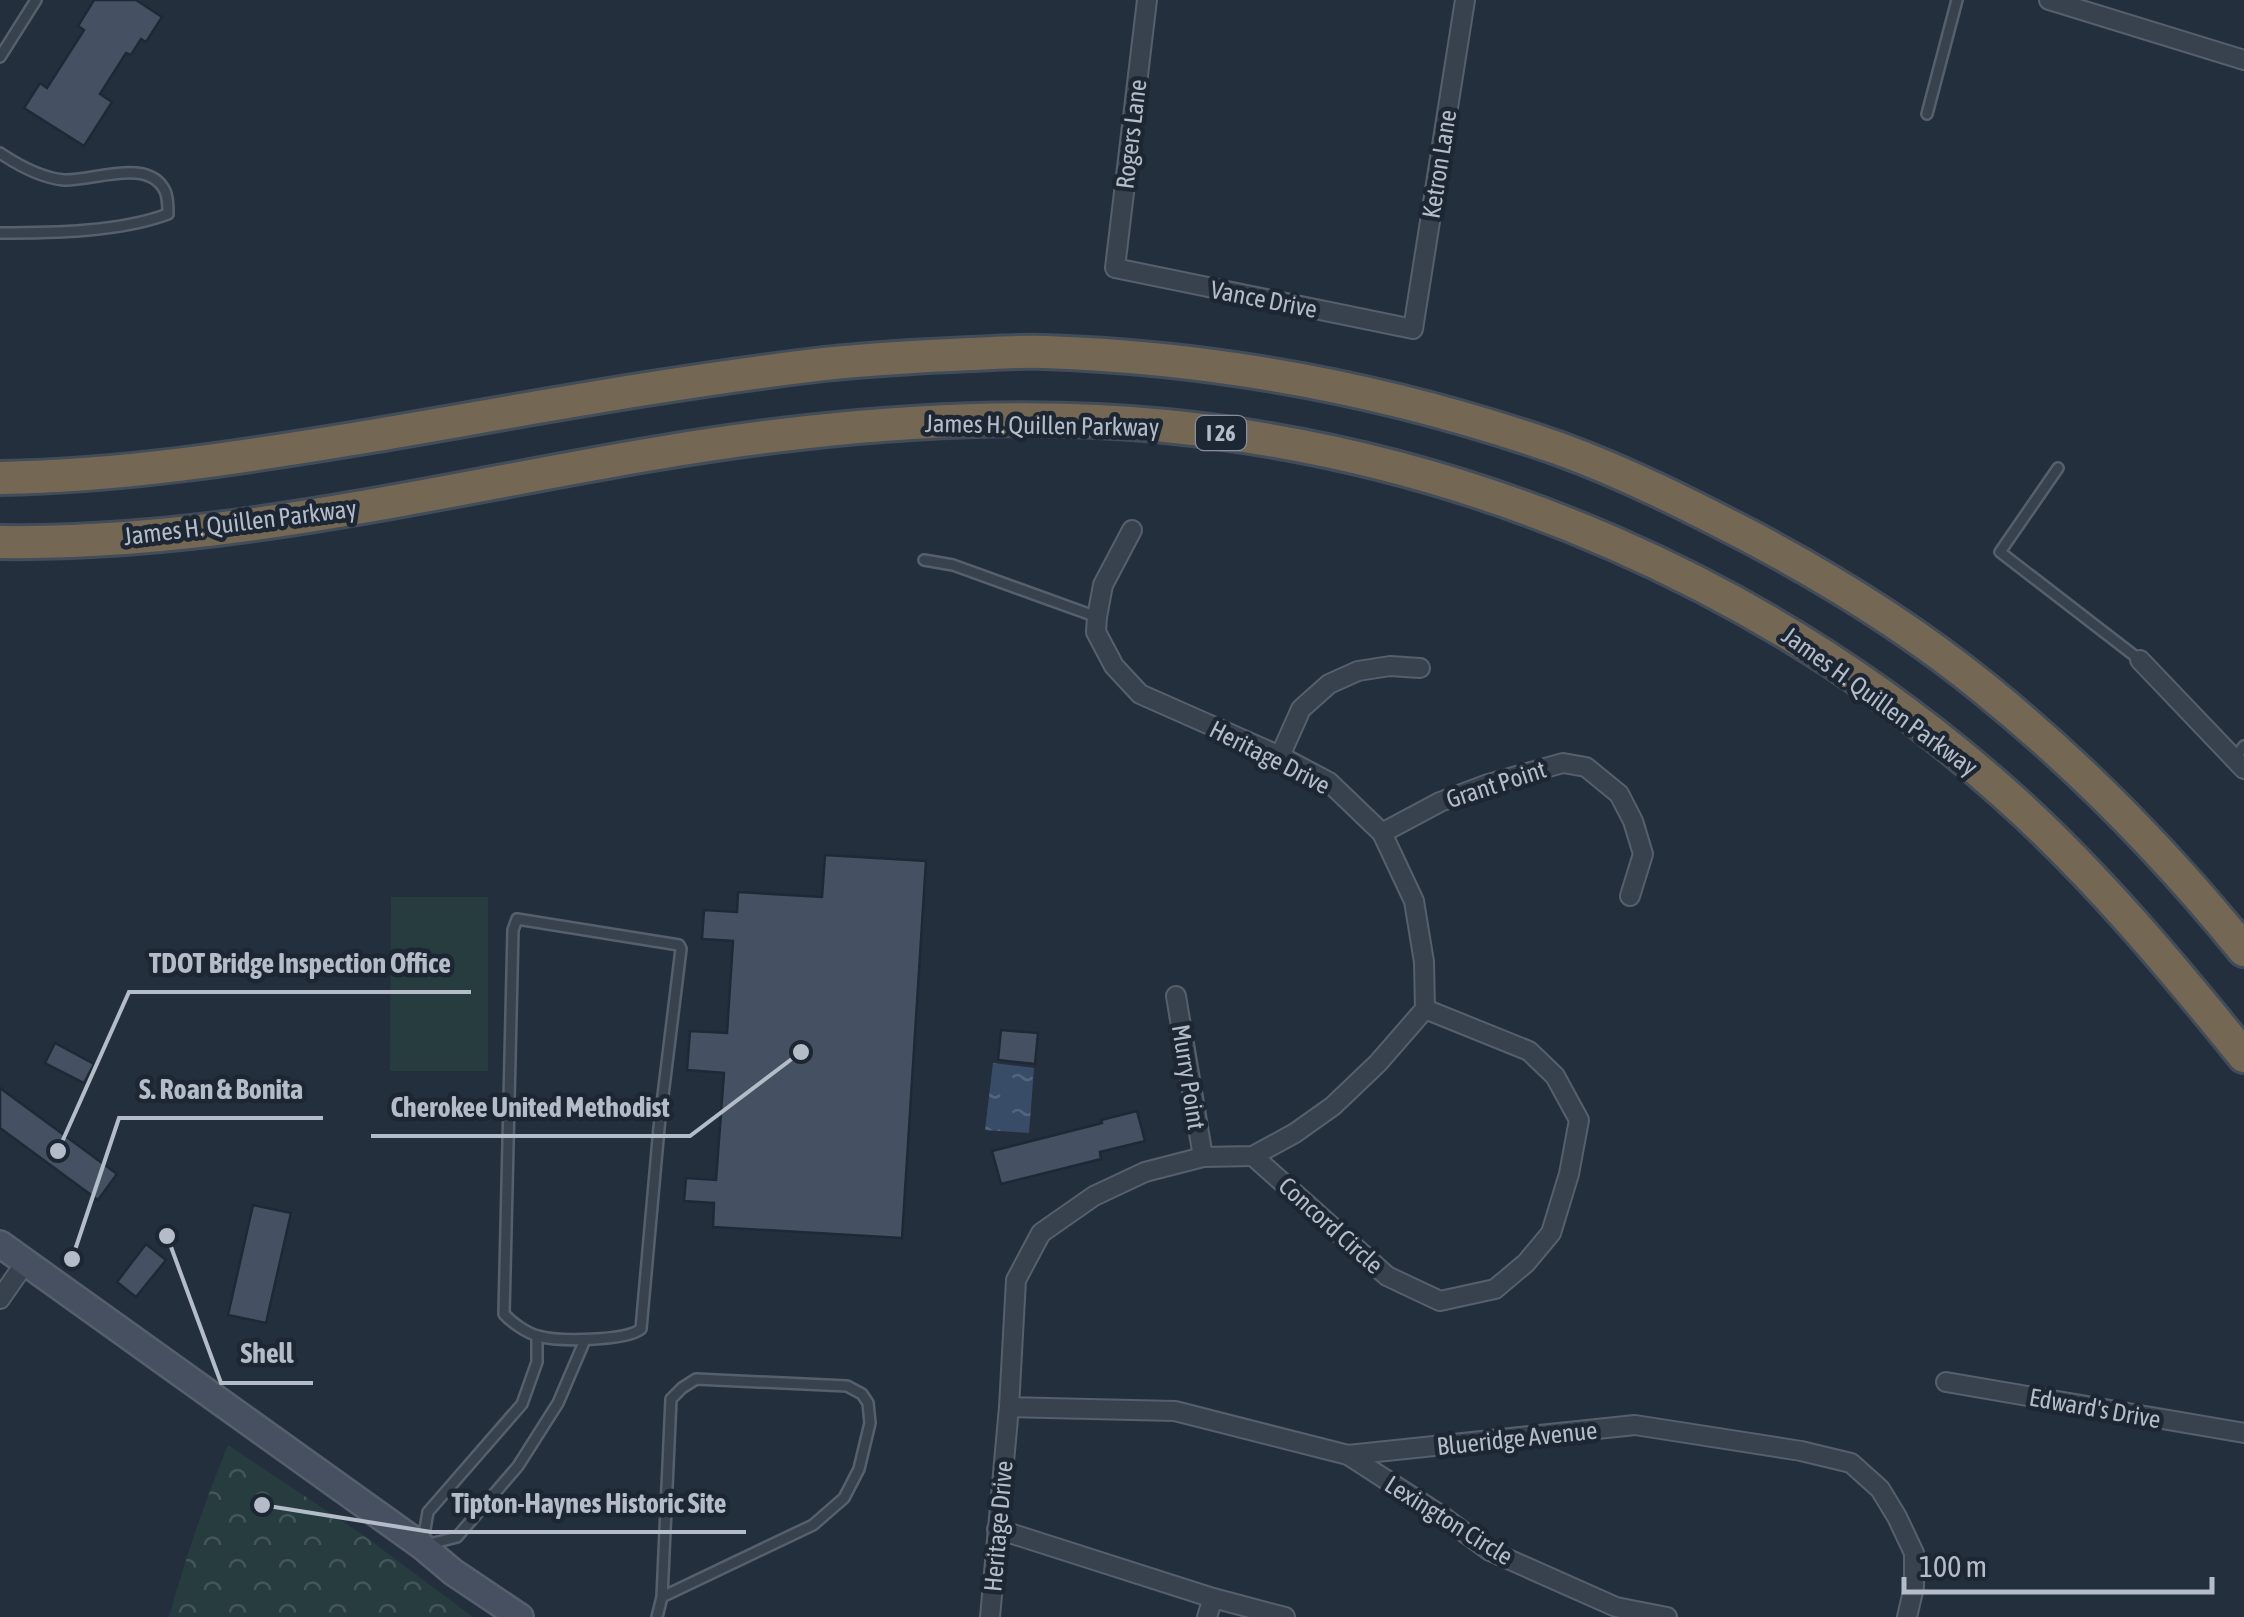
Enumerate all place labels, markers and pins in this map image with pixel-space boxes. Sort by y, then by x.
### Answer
callout: TDOT Bridge Inspection Office [129,934,471,992]
callout: S. Roan & Bonita [119,1060,323,1118]
callout: Cherokee United Methodist [371,1078,690,1136]
callout: Shell [221,1325,313,1383]
callout: Tipton-Haynes Historic Site [431,1474,746,1532]

